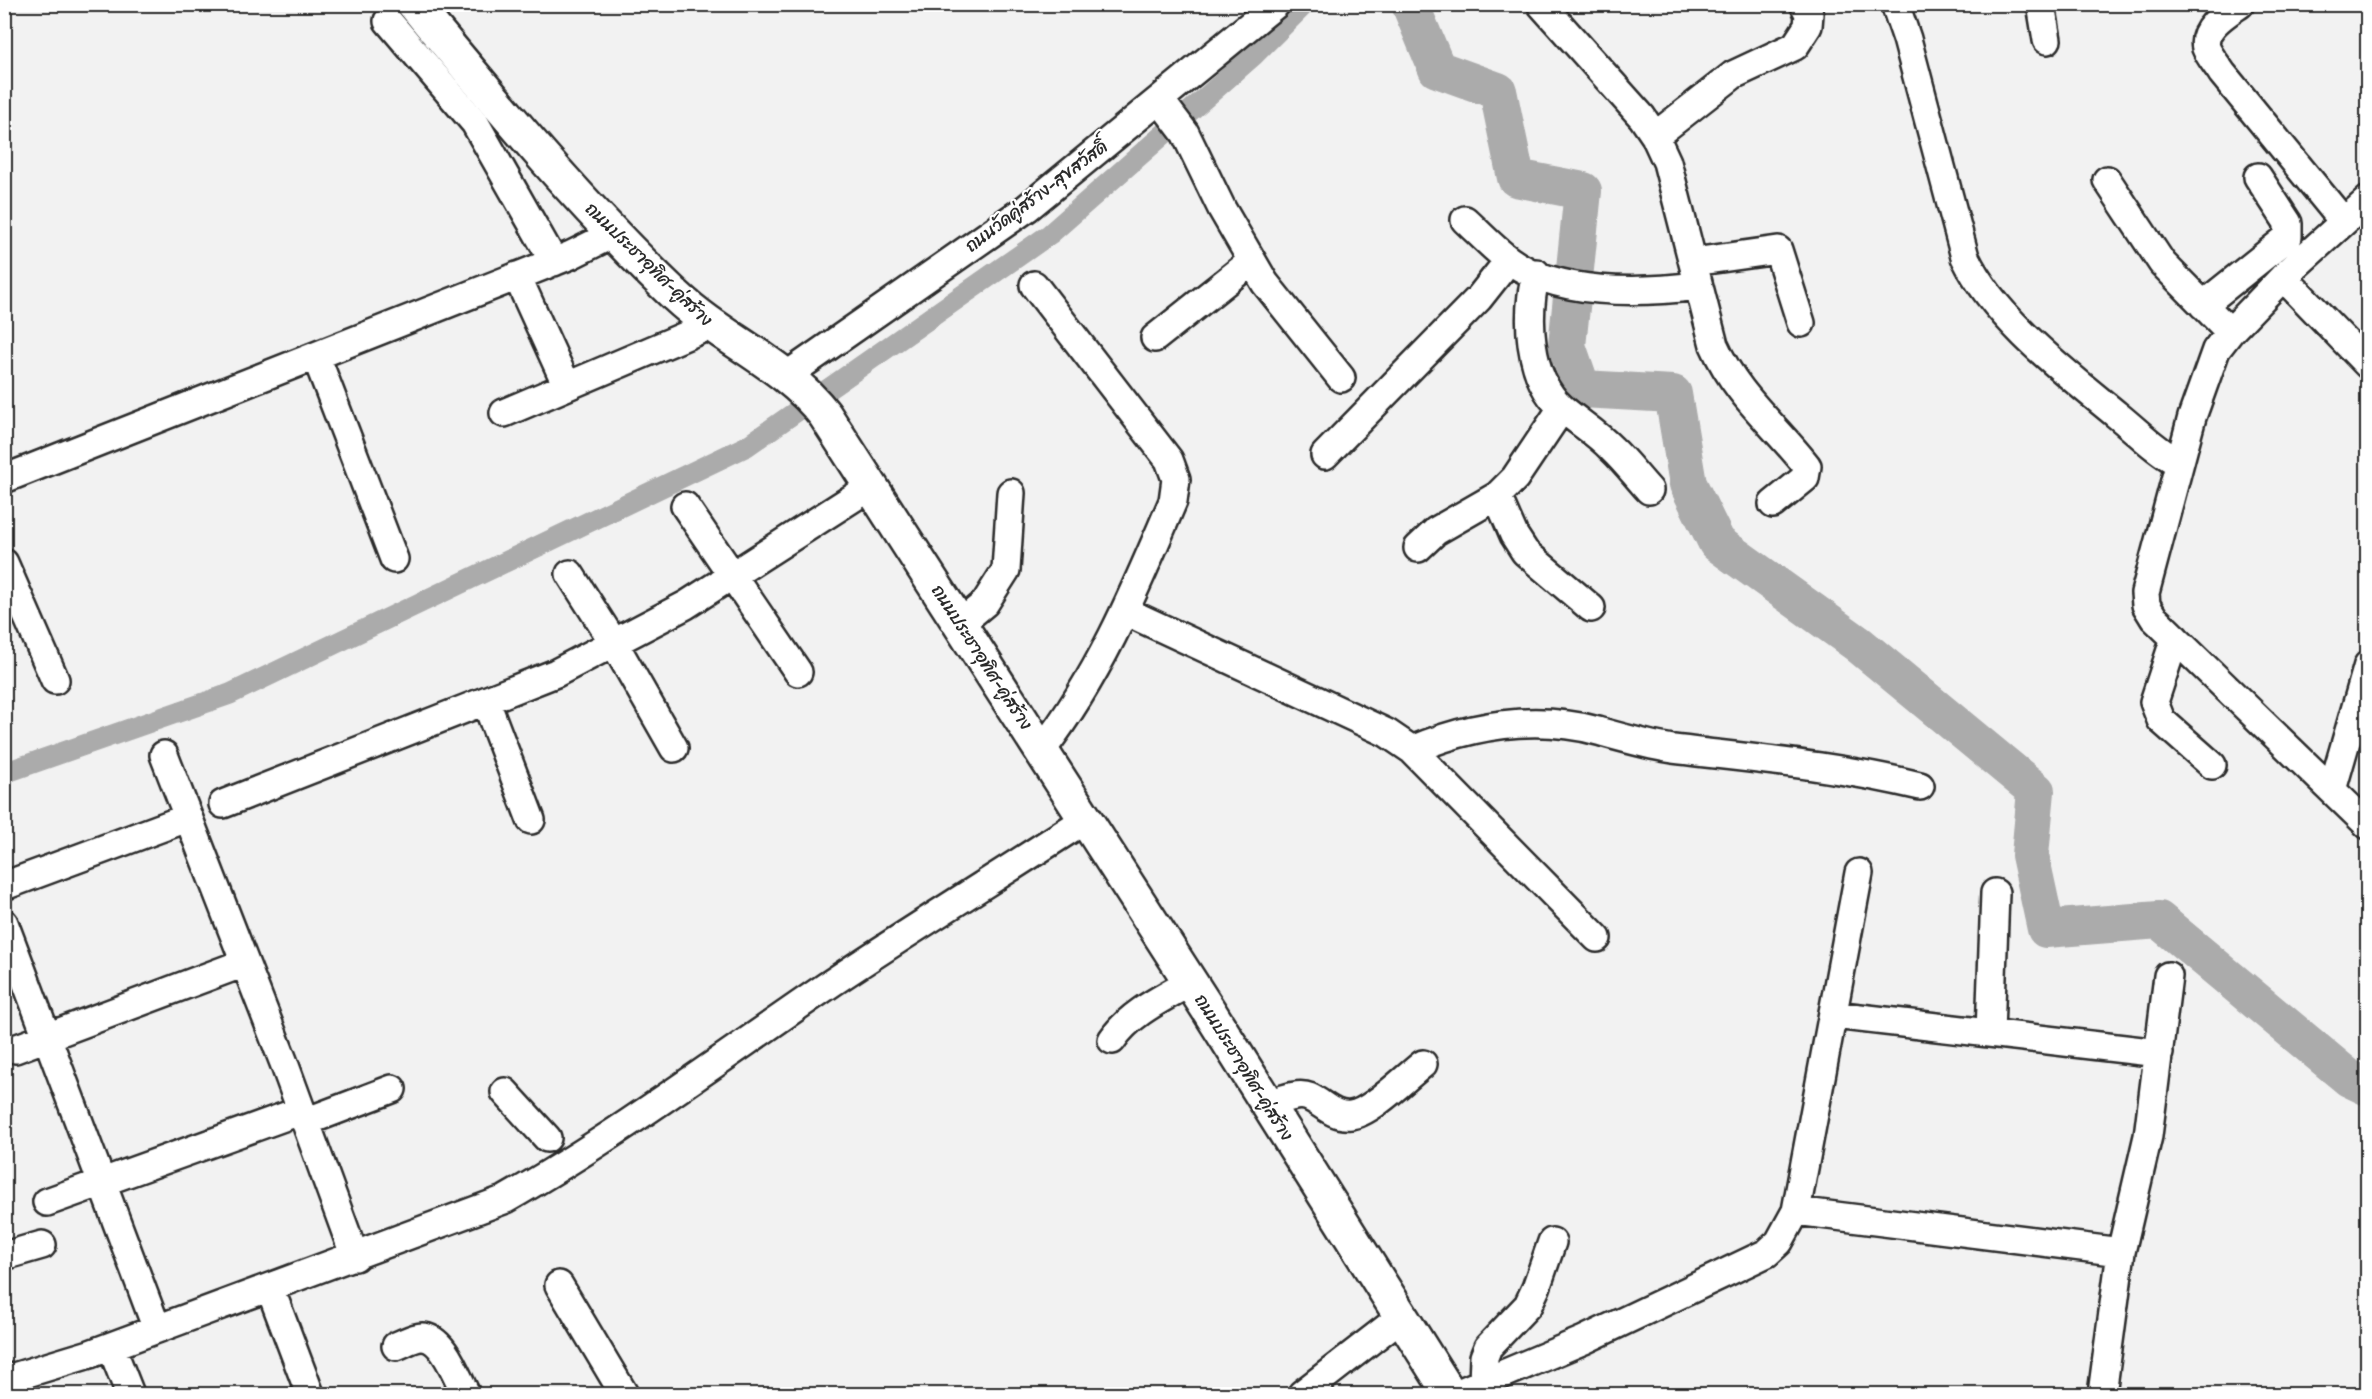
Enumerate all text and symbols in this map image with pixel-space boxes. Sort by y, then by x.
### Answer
street label: ถนนวัดคู่สร้าง-สุขสวัสดิ์ [957,129,1118,261]
street label: ถนนประชาอุทิศ-คู่สร้าง [577,194,721,335]
street label: ถนนประชาอุทิศ-คู่สร้าง [923,578,1042,737]
street label: ถนนประชาอุทิศ-คู่สร้าง [1186,987,1303,1148]

